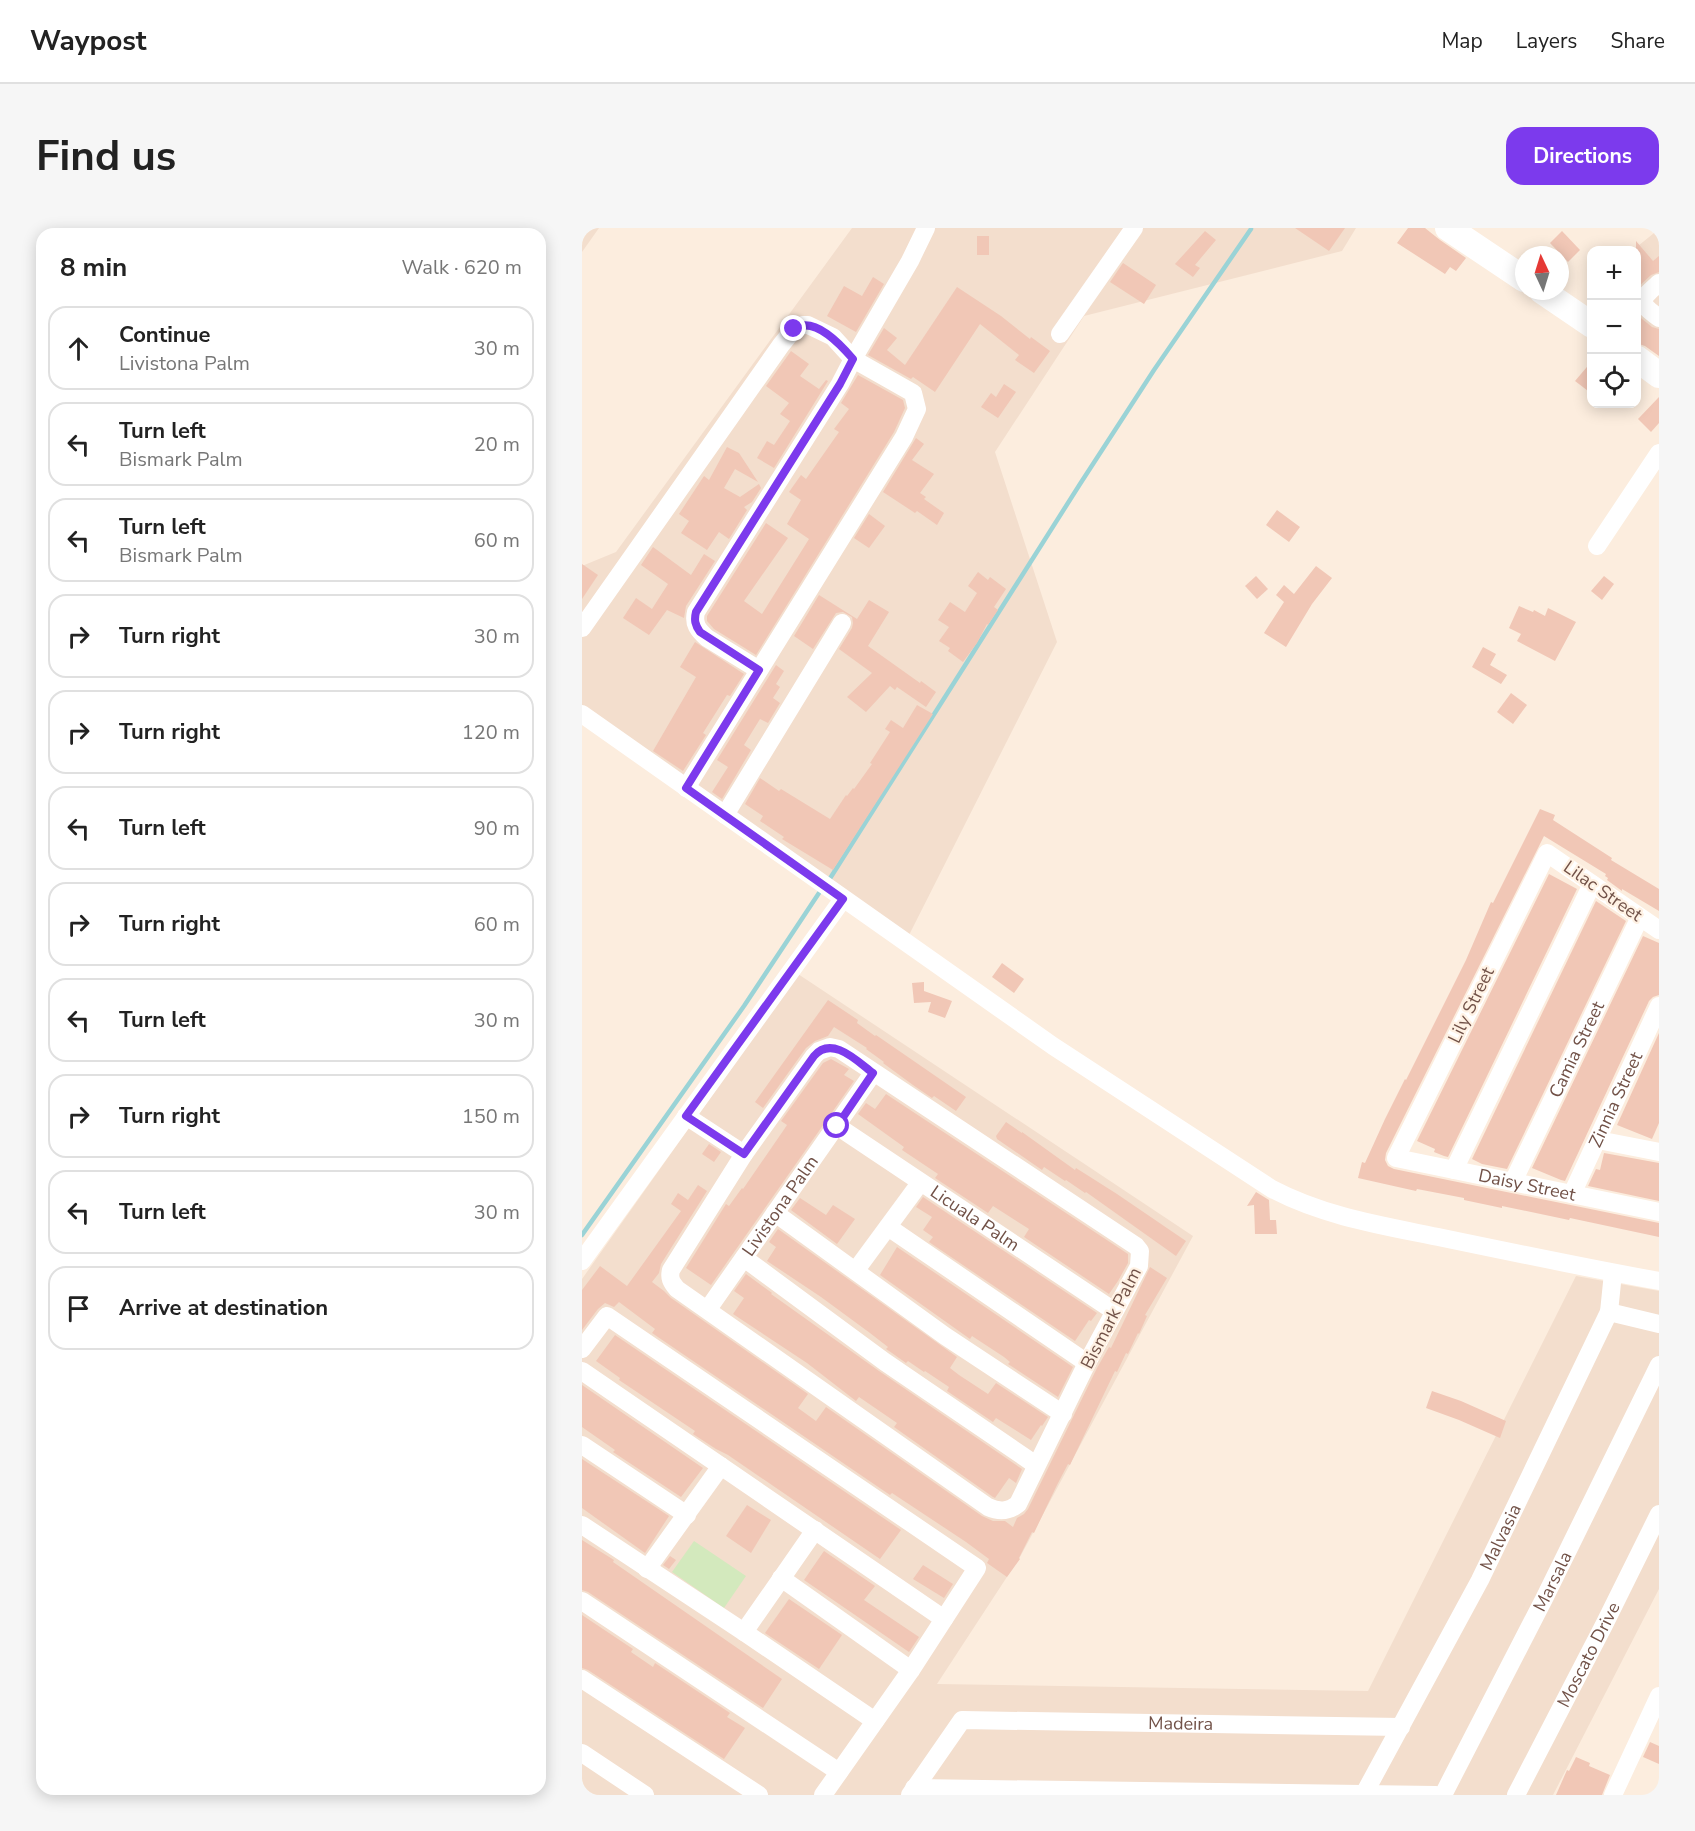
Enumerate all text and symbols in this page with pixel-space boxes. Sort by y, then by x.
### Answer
text: Waypost [30,22,147,60]
text: Map [1441,27,1483,55]
text: Layers [1516,27,1577,55]
text: Share [1610,27,1665,55]
button: Directions [1506,127,1659,185]
text: Find us [36,128,176,185]
north arrow [1515,246,1569,300]
map controls [1587,246,1641,408]
button: + [1587,246,1641,300]
text: 8 min [60,250,127,285]
text: Walk · 620 m [402,254,522,281]
button: − [1587,300,1641,354]
route end [780,315,806,341]
text: Continue [119,320,210,350]
icon: ahead [62,332,95,365]
text: 30 m [474,335,520,362]
text: Livistona Palm [119,350,250,377]
button: locate [1587,354,1641,408]
text: Turn left [119,416,206,446]
icon: left [62,428,95,461]
text: 20 m [474,431,520,458]
text: Bismark Palm [119,446,243,473]
text: Turn left [119,512,206,542]
icon: left [62,524,95,557]
text: 60 m [474,527,520,554]
text: Bismark Palm [119,542,243,569]
icon: right [62,620,95,653]
text: Turn right [119,621,220,651]
text: 30 m [474,623,520,650]
icon: right [62,716,95,749]
text: Turn right [119,717,220,747]
text: 120 m [462,719,520,746]
icon: left [62,812,95,845]
text: Turn left [119,813,206,843]
text: 90 m [474,815,520,842]
street label: Lilac Street [1559,855,1648,927]
icon: right [62,908,95,941]
text: Turn right [119,909,220,939]
text: 60 m [474,911,520,938]
street label: Lily Street [1442,962,1500,1047]
street label: Camia Street [1543,997,1610,1102]
icon: left [62,1004,95,1037]
text: Turn left [119,1005,206,1035]
text: 30 m [474,1007,520,1034]
street label: Zinnia Street [1583,1047,1648,1151]
icon: right [62,1100,95,1133]
text: Turn right [119,1101,220,1131]
text: 150 m [462,1103,520,1130]
route start [823,1112,849,1138]
street label: Livistona Palm [737,1151,824,1261]
street label: Daisy Street [1476,1163,1578,1207]
street label: Licuala Palm [926,1180,1024,1257]
icon: left [62,1196,95,1229]
text: Turn left [119,1197,206,1227]
text: 30 m [474,1199,520,1226]
street label: Bismark Palm [1075,1263,1147,1373]
icon: arrive [62,1292,95,1325]
text: Arrive at destination [119,1293,328,1323]
street label: Malvasia [1474,1500,1527,1574]
street label: Marsala [1528,1547,1578,1616]
street label: Moscato Drive [1551,1598,1626,1711]
street label: Madeira [1148,1711,1213,1736]

